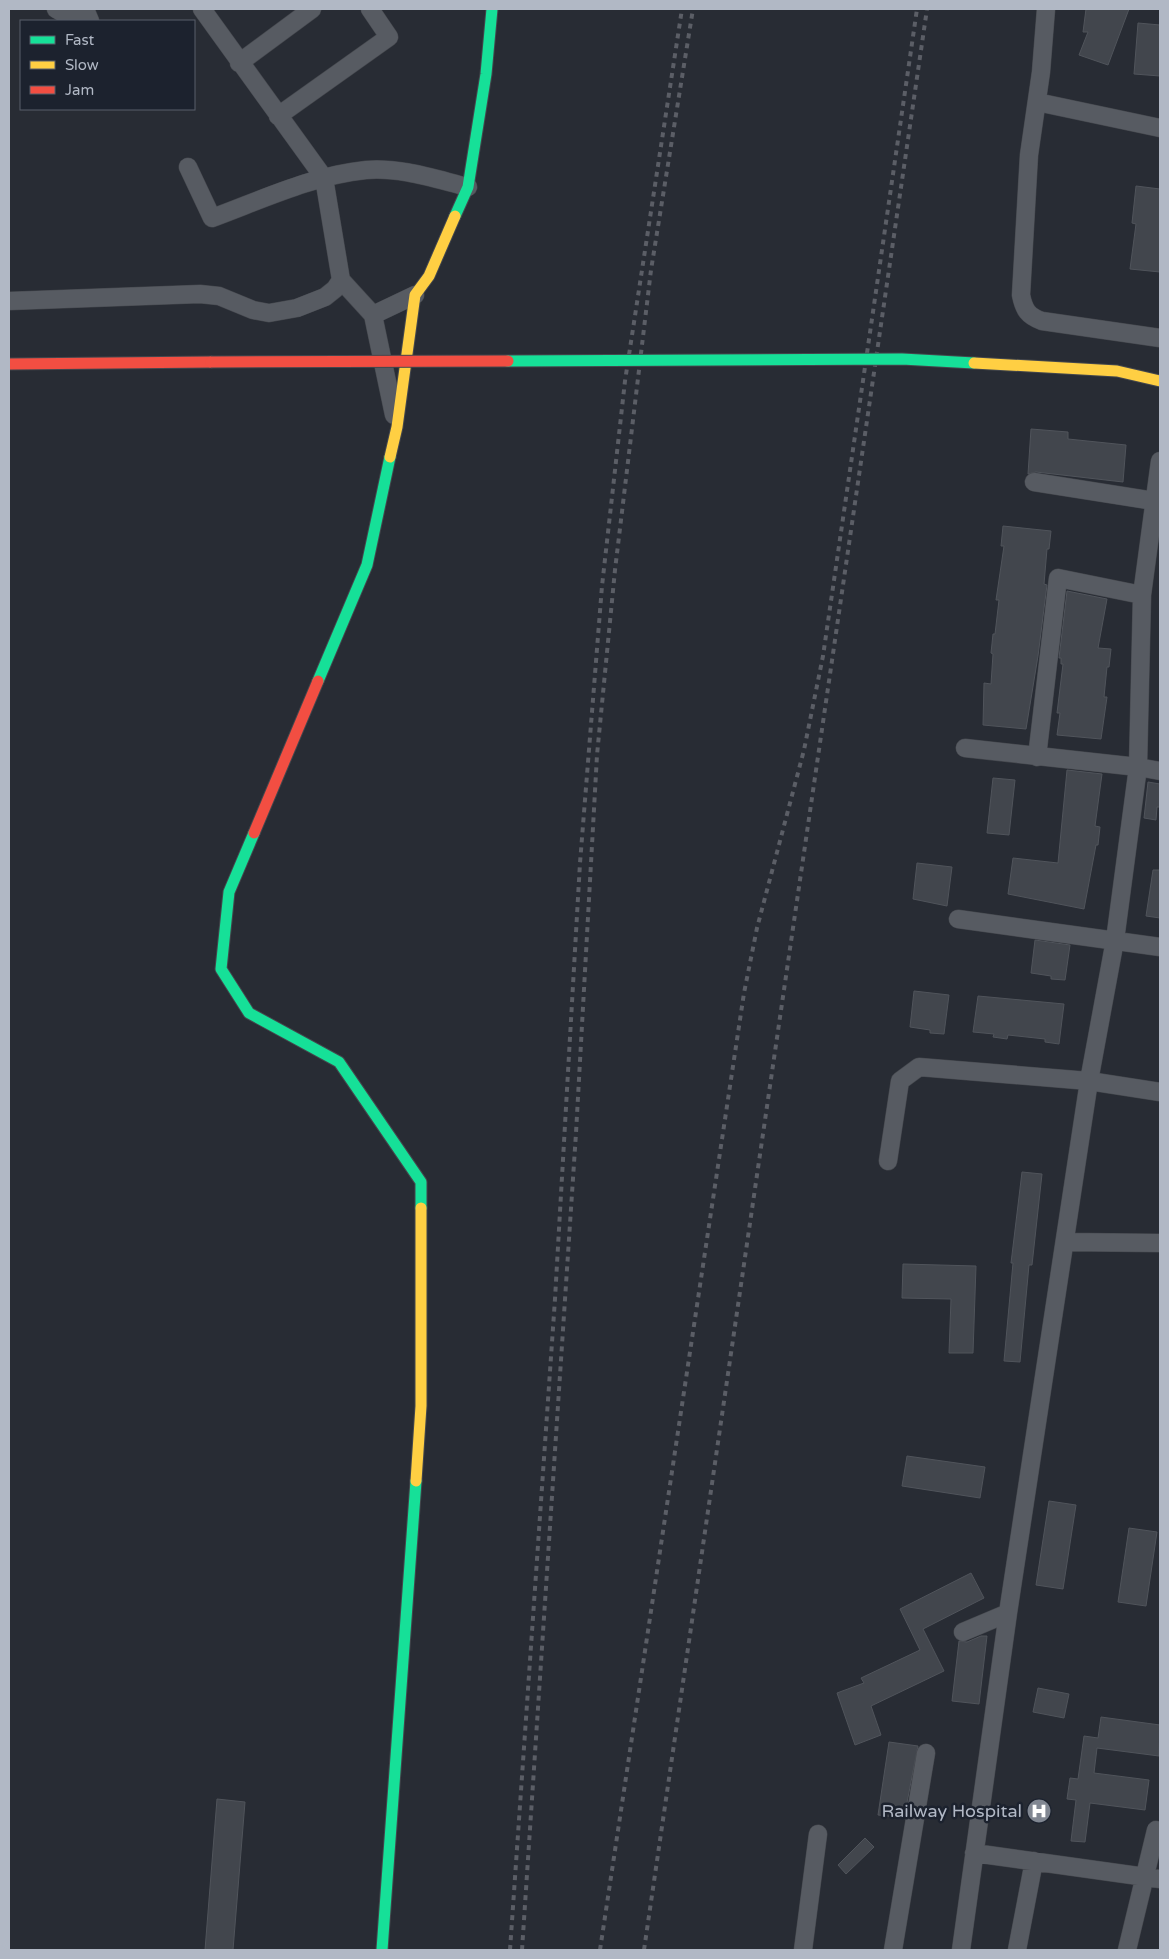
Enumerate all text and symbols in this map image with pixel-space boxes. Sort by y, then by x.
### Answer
legend [20,20,195,110]
text: Fast [65,31,95,49]
text: Slow [65,56,99,74]
text: Jam [65,81,94,99]
hospital icon: Railway Hospital [1026,1798,1052,1824]
place label: Railway Hospital [881,1800,1022,1822]

